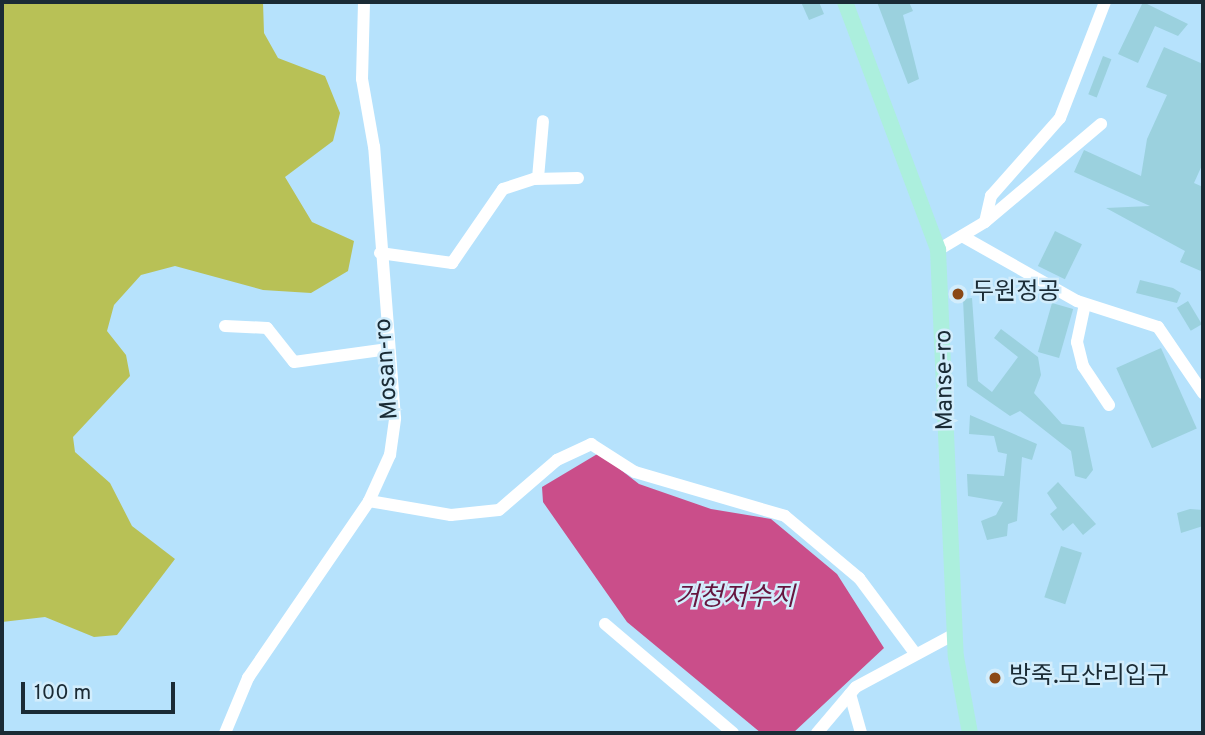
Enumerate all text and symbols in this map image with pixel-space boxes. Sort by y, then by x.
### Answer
place label: 두원정공 [972,280,1060,308]
marker: 두원정공 [950,286,966,302]
street label: Mosan-ro [370,317,406,421]
street label: Manse-ro [931,329,961,431]
water label: 거청저수지 [675,583,795,615]
place label: 방죽.모산리입구 [1009,664,1169,692]
scale bar [24,668,178,712]
marker: 방죽.모산리입구 [987,670,1003,686]
text: 100 m [34,680,91,707]

